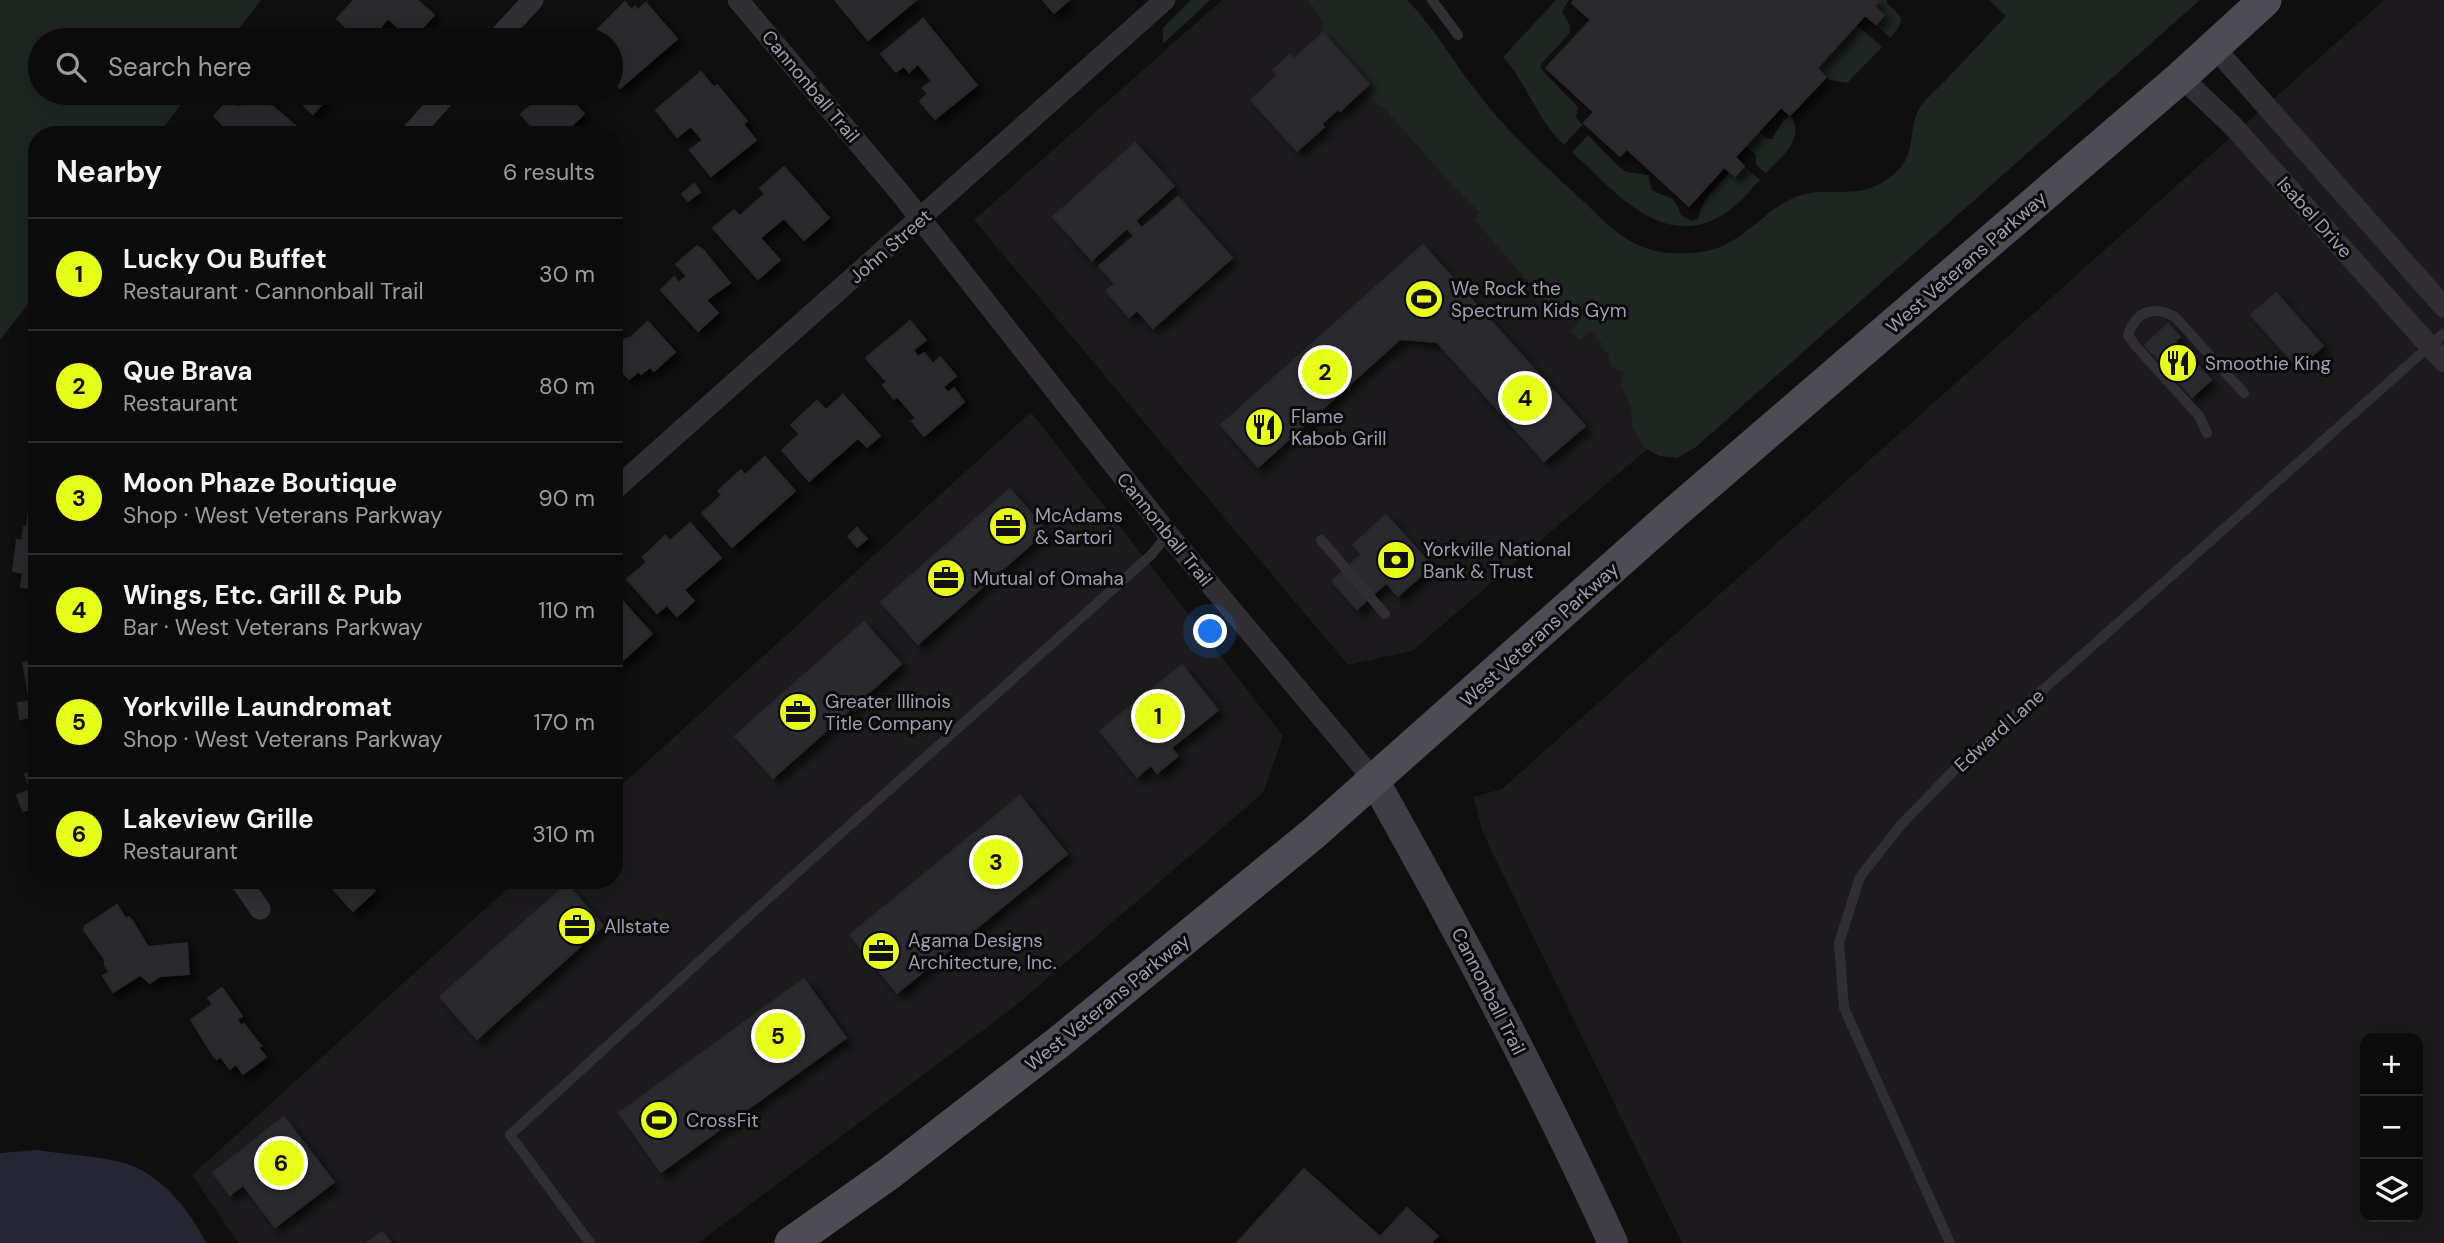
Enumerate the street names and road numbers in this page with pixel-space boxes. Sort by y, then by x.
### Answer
street label: Cannonball Trail [756,25,865,148]
street label: Isabel Drive [2271,171,2358,263]
street label: West Veterans Parkway [1881,185,2052,339]
street label: John Street [844,204,937,289]
street label: Cannonball Trail [1111,467,1218,591]
street label: West Veterans Parkway [1455,556,1624,712]
street label: Edward Lane [1949,683,2050,777]
street label: Cannonball Trail [1446,923,1531,1059]
street label: West Veterans Parkway [1020,928,1195,1077]

